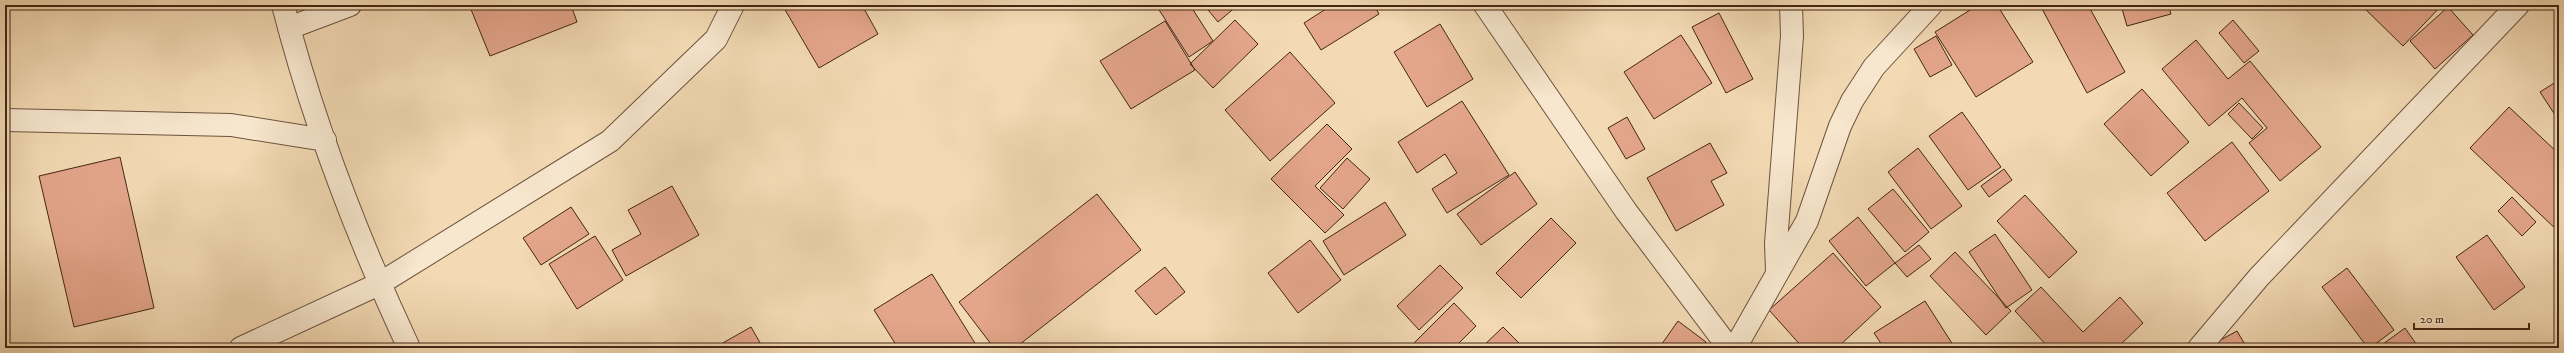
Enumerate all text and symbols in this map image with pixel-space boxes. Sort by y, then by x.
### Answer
scale bar [2414,305,2529,331]
text: 20 m [2420,312,2444,327]

